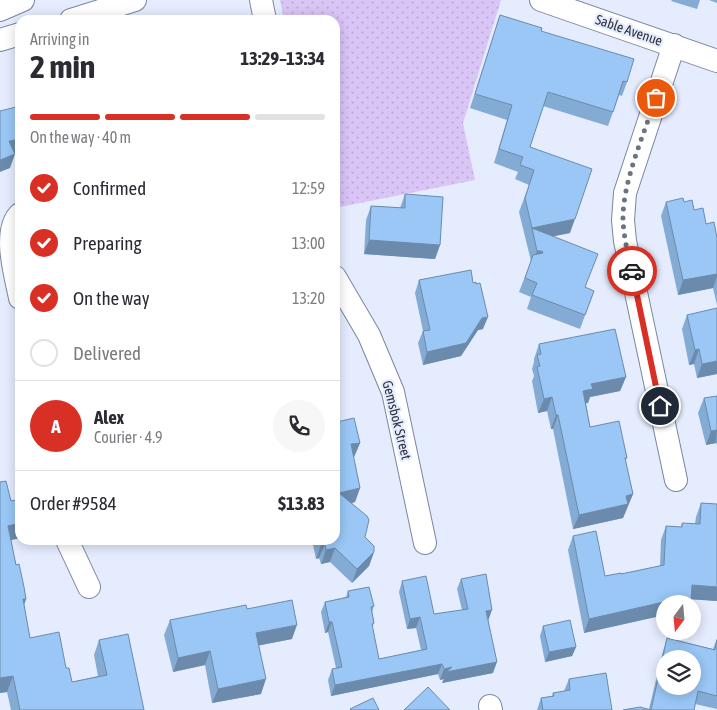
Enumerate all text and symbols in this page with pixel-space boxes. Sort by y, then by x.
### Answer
street label: Sable Avenue [593,11,665,49]
text: Arriving in [30,30,90,48]
text: 13:29–13:34 [240,47,325,69]
text: 2 min [30,48,95,85]
pin [635,77,677,119]
icon: bag [642,84,670,112]
text: On the way · 40 m [30,128,131,146]
icon: check [30,174,58,202]
text: Confirmed [73,177,146,199]
text: 12:59 [292,179,325,197]
icon: check [30,229,58,257]
text: Preparing [73,232,142,254]
text: 13:00 [292,234,325,252]
courier [607,246,657,296]
icon: car [618,257,646,285]
icon: check [30,284,58,312]
text: On the way [73,287,150,309]
text: 13:20 [292,289,325,307]
text: Delivered [73,342,141,364]
street label: Gemsbok Street [379,379,415,461]
pin [639,385,681,427]
icon: home [646,392,674,420]
button: phone [273,400,325,452]
text: Alex [94,406,124,428]
text: A [51,415,61,437]
text: Courier · 4.9 [94,428,163,446]
text: Order #9584 [30,492,117,514]
text: $13.83 [278,492,325,514]
north arrow [656,595,701,640]
map controls [656,595,701,695]
button: layers [656,650,701,695]

